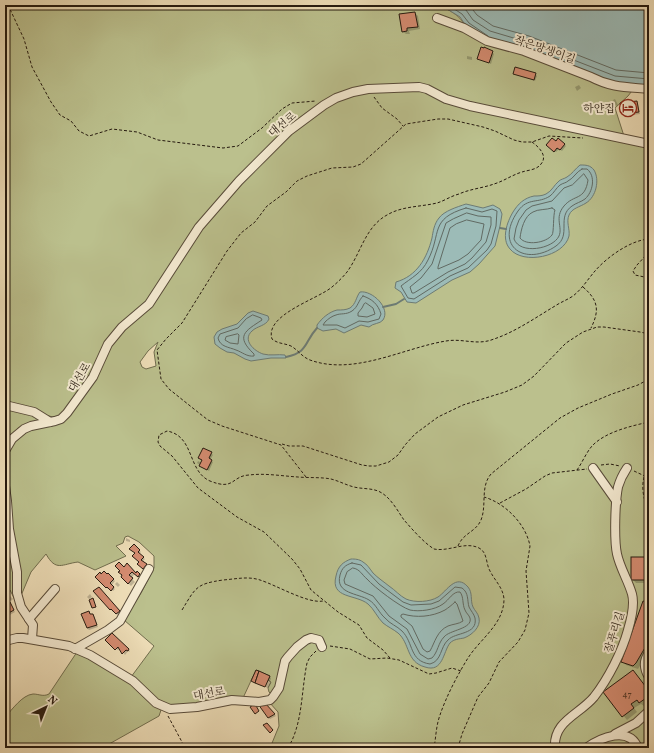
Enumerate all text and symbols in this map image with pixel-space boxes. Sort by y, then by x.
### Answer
street label: 작은망생이길 [512,33,577,68]
hotel icon: 하얀집 [618,98,638,118]
place label: 하얀집 [583,102,615,117]
street label: 대선로 [266,109,300,141]
street label: 대선로 [66,360,95,395]
street label: 잘푸리길 [602,610,629,655]
street label: 대선로 [192,684,227,705]
north arrow [26,687,66,727]
house number: 47 [622,688,632,701]
text: N [44,693,60,709]

